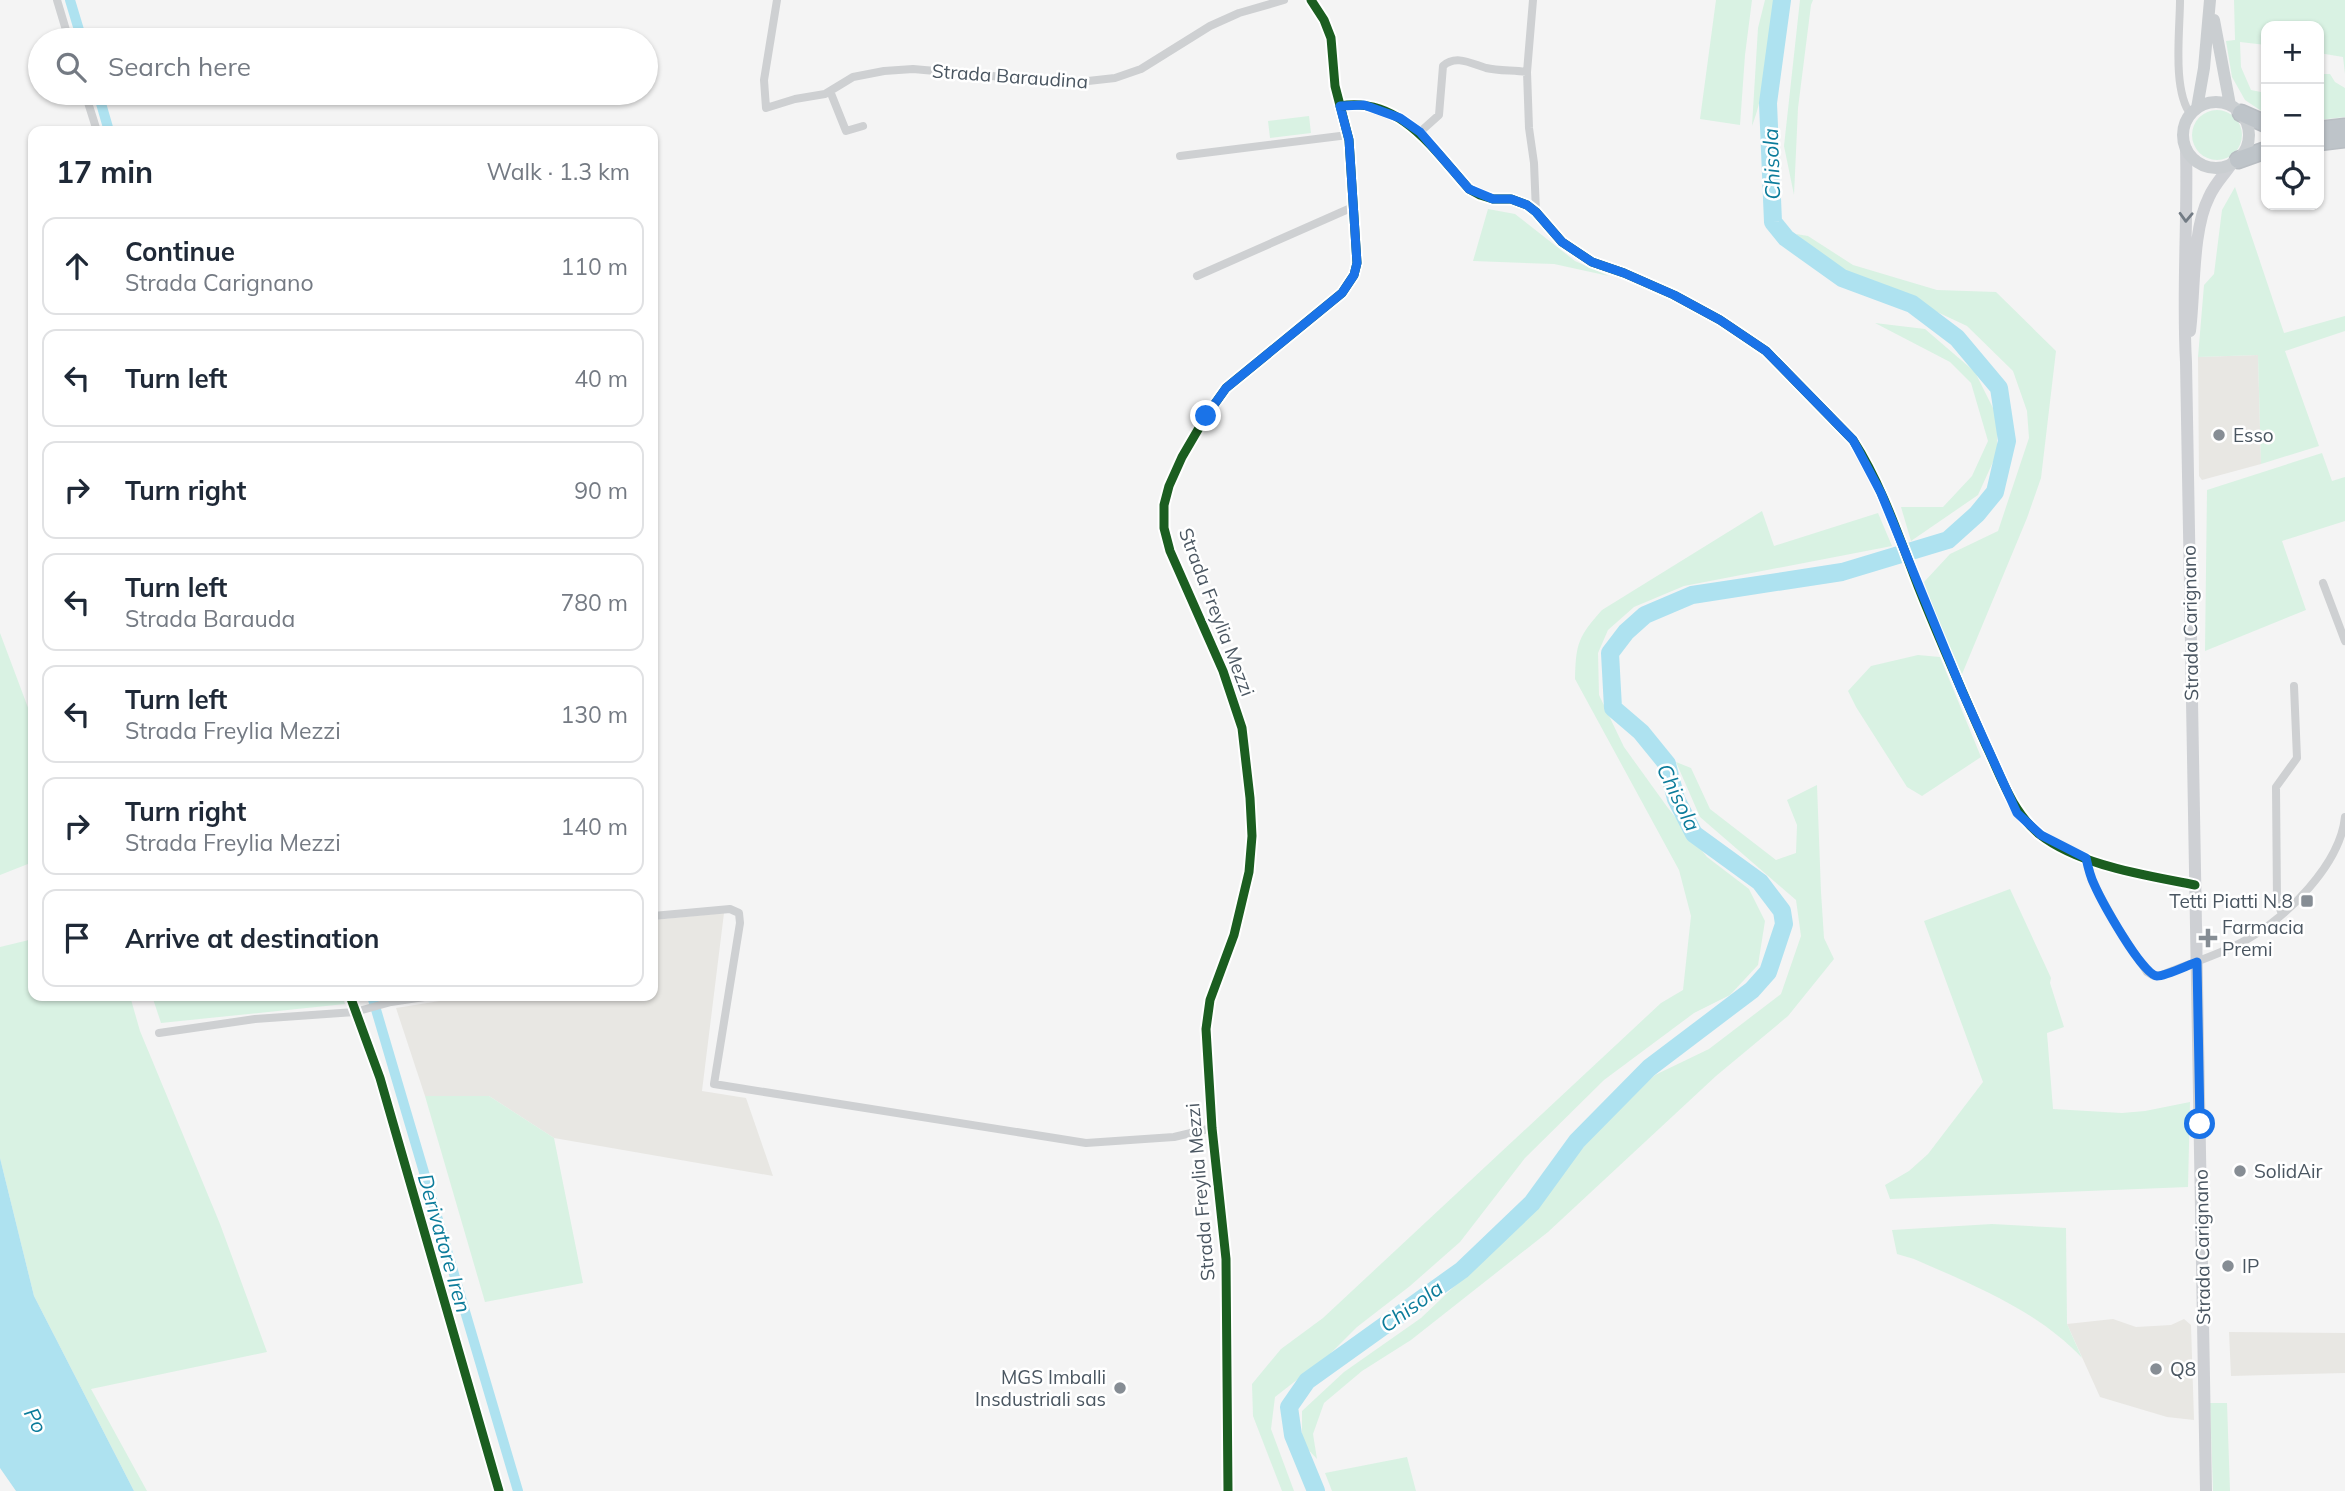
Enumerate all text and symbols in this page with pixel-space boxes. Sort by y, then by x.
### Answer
map controls [2261,21,2324,210]
button: + [2261,21,2324,84]
search box [28,28,658,105]
icon: search [52,48,90,86]
text: Search here [108,50,251,83]
street label: Strada Baraudina [931,59,1089,93]
button: − [2261,84,2324,147]
water label: Chisola [1757,128,1785,200]
button: locate [2261,147,2324,210]
text: 17 min [56,153,153,191]
text: Walk · 1.3 km [486,157,630,186]
one-way arrow [2178,212,2193,223]
text: Continue [125,235,235,268]
icon: ahead [58,247,96,285]
text: 110 m [560,252,628,281]
text: Strada Carignano [125,268,314,297]
icon: left [58,359,96,397]
text: Turn left [125,362,227,395]
text: 40 m [574,364,628,393]
route end [1190,400,1221,431]
place label: Esso [2233,423,2274,447]
marker: Esso [2211,427,2227,443]
icon: right [58,471,96,509]
text: Turn right [125,474,246,507]
text: 90 m [574,476,628,505]
street label: Strada Freylia Mezzi [1174,525,1260,699]
street label: Strada Carignano [2177,545,2203,701]
text: Turn left [125,571,227,604]
icon: left [58,583,96,621]
text: 780 m [560,588,628,617]
text: Strada Barauda [125,604,295,633]
text: Turn left [125,683,227,716]
icon: left [58,695,96,733]
text: 130 m [560,700,628,729]
text: Strada Freylia Mezzi [125,716,341,745]
water label: Chisola [1652,759,1706,835]
text: Turn right [125,795,246,828]
icon: right [58,807,96,845]
text: 140 m [560,812,628,841]
text: Strada Freylia Mezzi [125,828,341,857]
place label: Tetti Piatti N.8 [2169,889,2293,913]
marker: Tetti Piatti N.8 [2299,893,2315,909]
place label: Farmacia Premi [2222,915,2304,961]
icon: arrive [58,919,96,957]
text: Arrive at destination [125,922,380,955]
marker: Farmacia Premi [2200,930,2216,946]
street label: Strada Freylia Mezzi [1180,1102,1220,1282]
route start [2184,1108,2215,1139]
place label: SolidAir [2254,1159,2323,1183]
marker: SolidAir [2232,1163,2248,1179]
street label: Strada Carignano [2189,1169,2215,1325]
water label: Derivatore Iren [413,1170,477,1316]
place label: IP [2242,1254,2259,1278]
marker: IP [2220,1258,2236,1274]
water label: Chisola [1374,1274,1448,1338]
place label: Q8 [2170,1357,2196,1381]
marker: Q8 [2148,1361,2164,1377]
place label: MGS Imballi Insdustriali sas [975,1365,1106,1411]
marker: MGS Imballi Insdustriali sas [1112,1380,1128,1396]
water label: Po [19,1403,53,1437]

